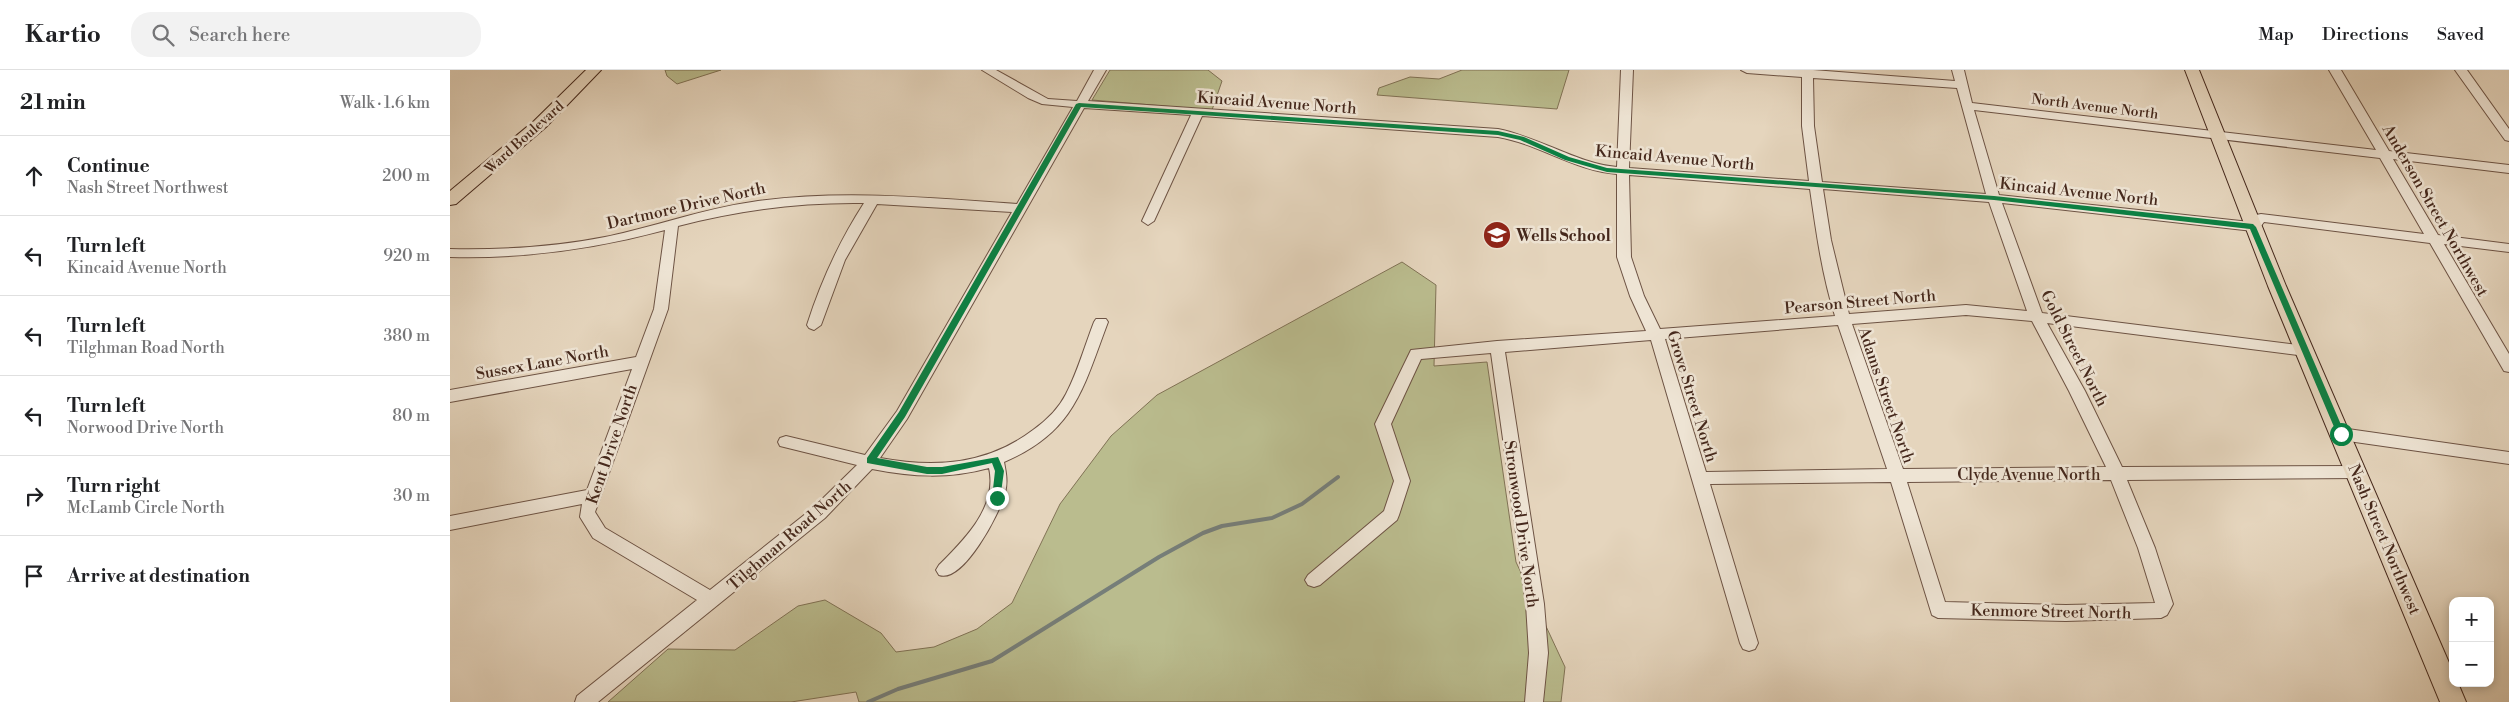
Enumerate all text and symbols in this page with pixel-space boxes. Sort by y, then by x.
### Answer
search box [131,12,481,57]
text: Kartio [25,20,101,50]
icon: search [149,21,177,49]
text: Search here [189,23,290,47]
text: Map [2258,23,2294,46]
text: Directions [2322,23,2409,46]
text: Saved [2437,23,2484,46]
street label: Kincaid Avenue North [1197,87,1358,119]
text: 21 min [20,90,86,116]
street label: North Avenue North [2030,90,2160,124]
text: Walk · 1.6 km [340,93,430,113]
street label: Ward Boulevard [481,97,568,179]
street label: Anderson Street Northwest [2377,120,2493,300]
street label: Kincaid Avenue North [1594,141,1756,175]
text: Continue [67,154,150,178]
icon: ahead [20,162,48,190]
text: 200 m [382,166,430,186]
street label: Kincaid Avenue North [1998,174,2160,210]
text: Nash Street Northwest [67,178,229,198]
street label: Dartmore Drive North [605,178,768,234]
school or university icon: Wells School [1482,220,1512,250]
place label: Wells School [1515,226,1612,246]
text: Turn left [67,234,146,258]
icon: left [20,242,48,270]
text: 920 m [383,246,430,266]
text: Kincaid Avenue North [67,258,227,278]
street label: Pearson Street North [1783,285,1937,319]
street label: Gold Street North [2036,287,2112,410]
text: Turn left [67,314,146,338]
icon: left [20,322,48,350]
street label: Adams Street North [1853,324,1919,466]
text: 380 m [383,326,430,346]
street label: Grove Street North [1663,328,1722,465]
text: Tilghman Road North [67,338,225,358]
street label: Sussex Lane North [474,341,611,385]
street label: Kent Drive North [582,381,642,507]
text: Turn left [67,394,146,418]
icon: left [20,402,48,430]
text: 80 m [392,406,430,426]
text: Norwood Drive North [67,418,224,438]
route start [2330,423,2353,446]
street label: Stronwood Drive North [1499,439,1543,610]
street label: Nash Street Northwest [2343,461,2425,618]
street label: Clyde Avenue North [1957,465,2101,485]
text: Turn right [67,474,160,498]
street label: Tilghman Road North [724,476,856,595]
icon: right [20,482,48,510]
text: 30 m [393,486,430,506]
route end [986,487,1009,510]
text: McLamb Circle North [67,498,225,518]
icon: arrive [20,562,48,590]
text: Arrive at destination [67,564,250,588]
map controls [2449,597,2494,687]
button: + [2449,597,2494,642]
street label: Kenmore Street North [1971,601,2132,623]
button: − [2449,642,2494,687]

